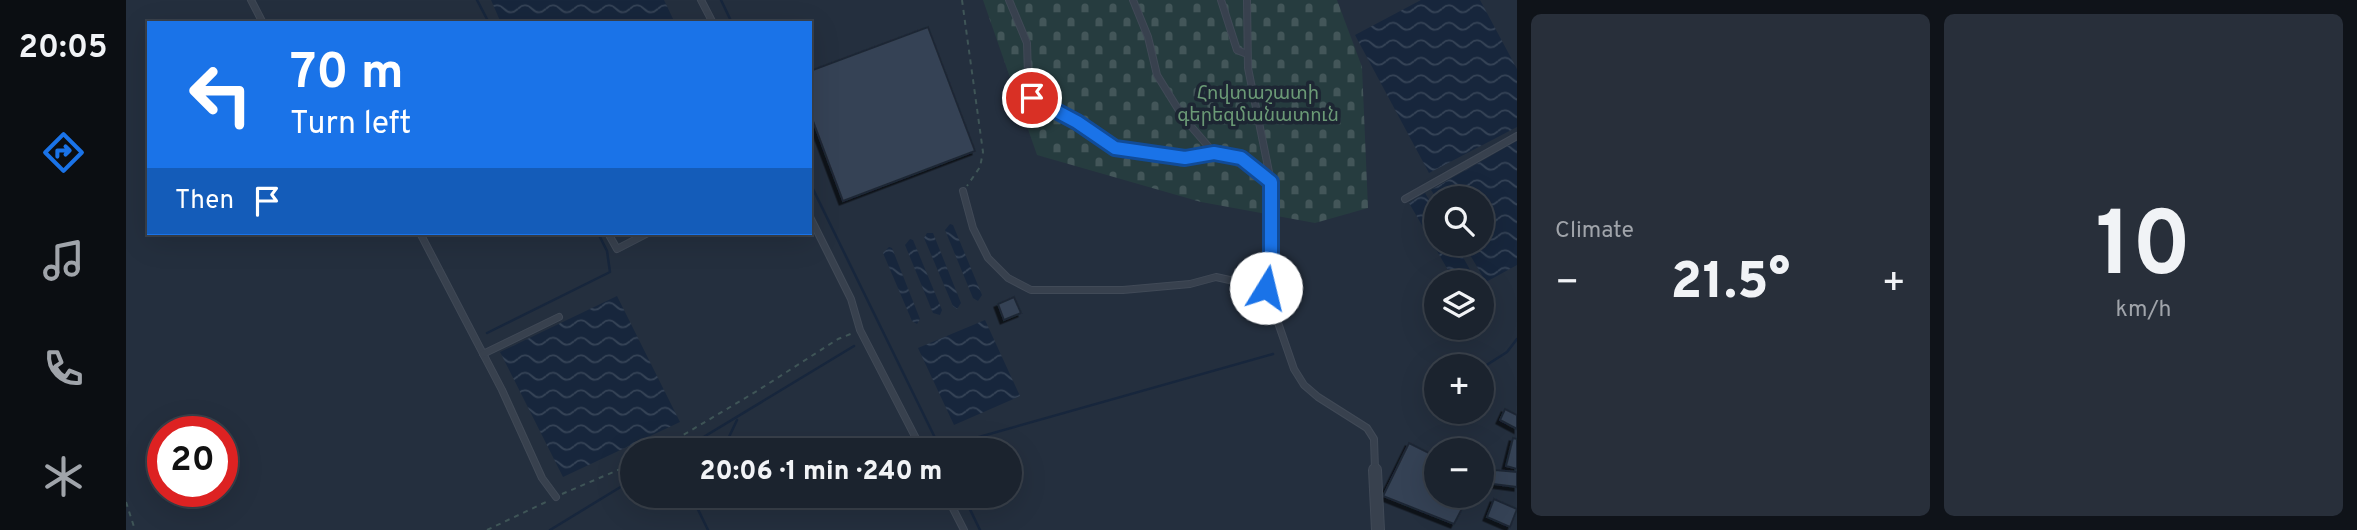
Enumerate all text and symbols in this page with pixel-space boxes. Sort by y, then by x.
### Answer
text: 20:05 [19,29,107,69]
text: 70 m [290,44,404,106]
icon: left [175,49,266,140]
pin [1002,68,1062,128]
icon: arrive [1013,79,1051,117]
park label: Հովտաշատի գերեզմանատուն [1177,82,1339,128]
text: Turn left [290,105,411,145]
icon: directions [39,128,88,177]
icon: arrive [248,182,286,220]
text: Then [175,185,234,218]
map controls [1424,186,1494,508]
button: search [1424,186,1494,256]
text: 10 [2095,193,2192,308]
text: Climate [1555,217,1634,246]
icon: music [39,236,88,285]
position arrow [1229,251,1303,325]
text: 21.5° [1671,251,1790,317]
text: − [1555,260,1580,309]
text: + [1881,260,1906,309]
button: layers [1424,270,1494,340]
text: km/h [2116,296,2171,325]
icon: phone [39,344,88,393]
button: + [1424,354,1494,424]
speed limit sign: 20 [147,416,238,507]
button: − [1424,438,1494,508]
icon: climate [39,452,88,501]
text: 20:06 · 1 min · 240 m [700,456,942,489]

